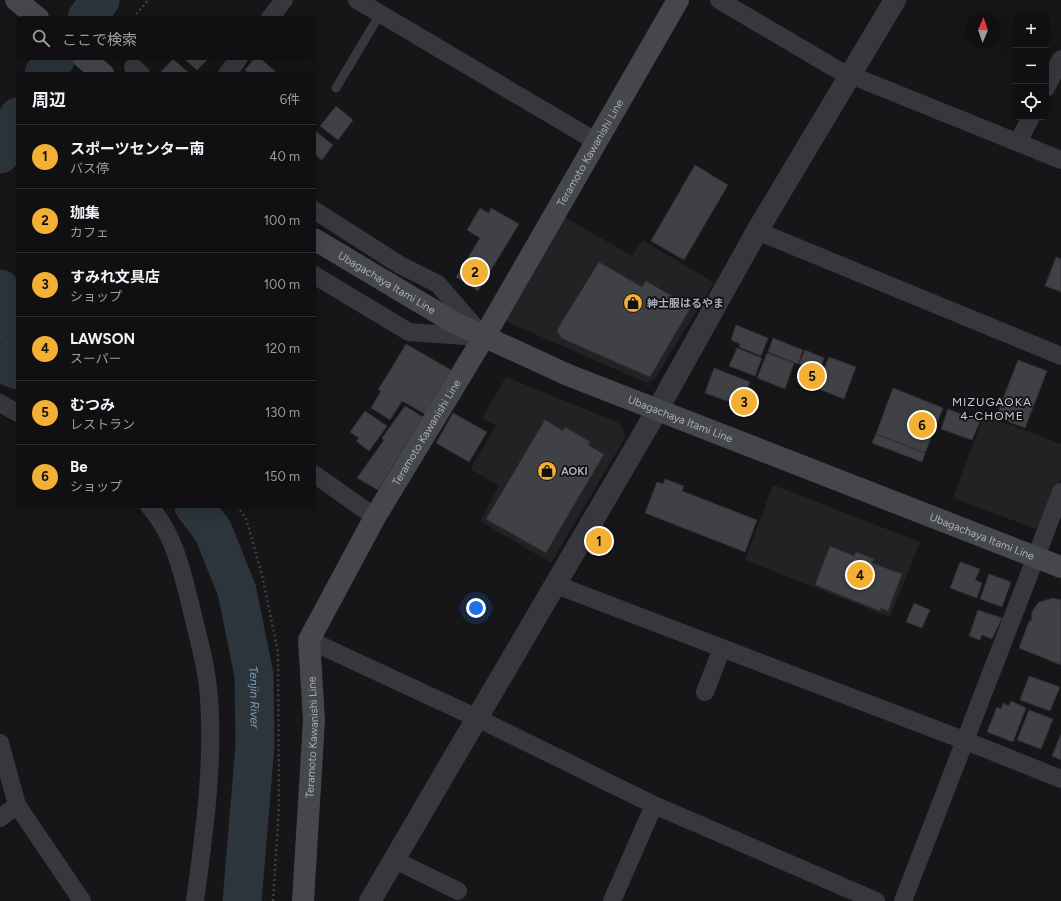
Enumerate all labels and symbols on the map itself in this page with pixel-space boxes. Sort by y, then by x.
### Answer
north arrow [965,12,1001,48]
street label: Teramoto Kawanishi Line [554,97,626,209]
street label: Ubagachaya Itami Line [336,248,438,317]
pin: 2 [462,257,488,287]
shop icon: 紳士服はるやま [622,292,644,314]
place label: 紳士服はるやま [647,297,724,310]
pin: 5 [799,361,825,391]
street label: Teramoto Kawanishi Line [389,377,463,488]
pin: 3 [731,387,757,417]
street label: Ubagachaya Itami Line [626,392,735,445]
district label: MIZUGAOKA 4-CHOME [952,395,1032,423]
pin: 6 [909,410,935,440]
shop icon: AOKI [536,460,558,482]
place label: AOKI [561,465,588,478]
street label: Ubagachaya Itami Line [928,510,1036,563]
pin: 1 [586,526,612,556]
pin: 4 [847,560,873,590]
your location [466,598,486,618]
water label: Tenjin River [245,665,262,729]
street label: Teramoto Kawanishi Line [303,676,321,798]

